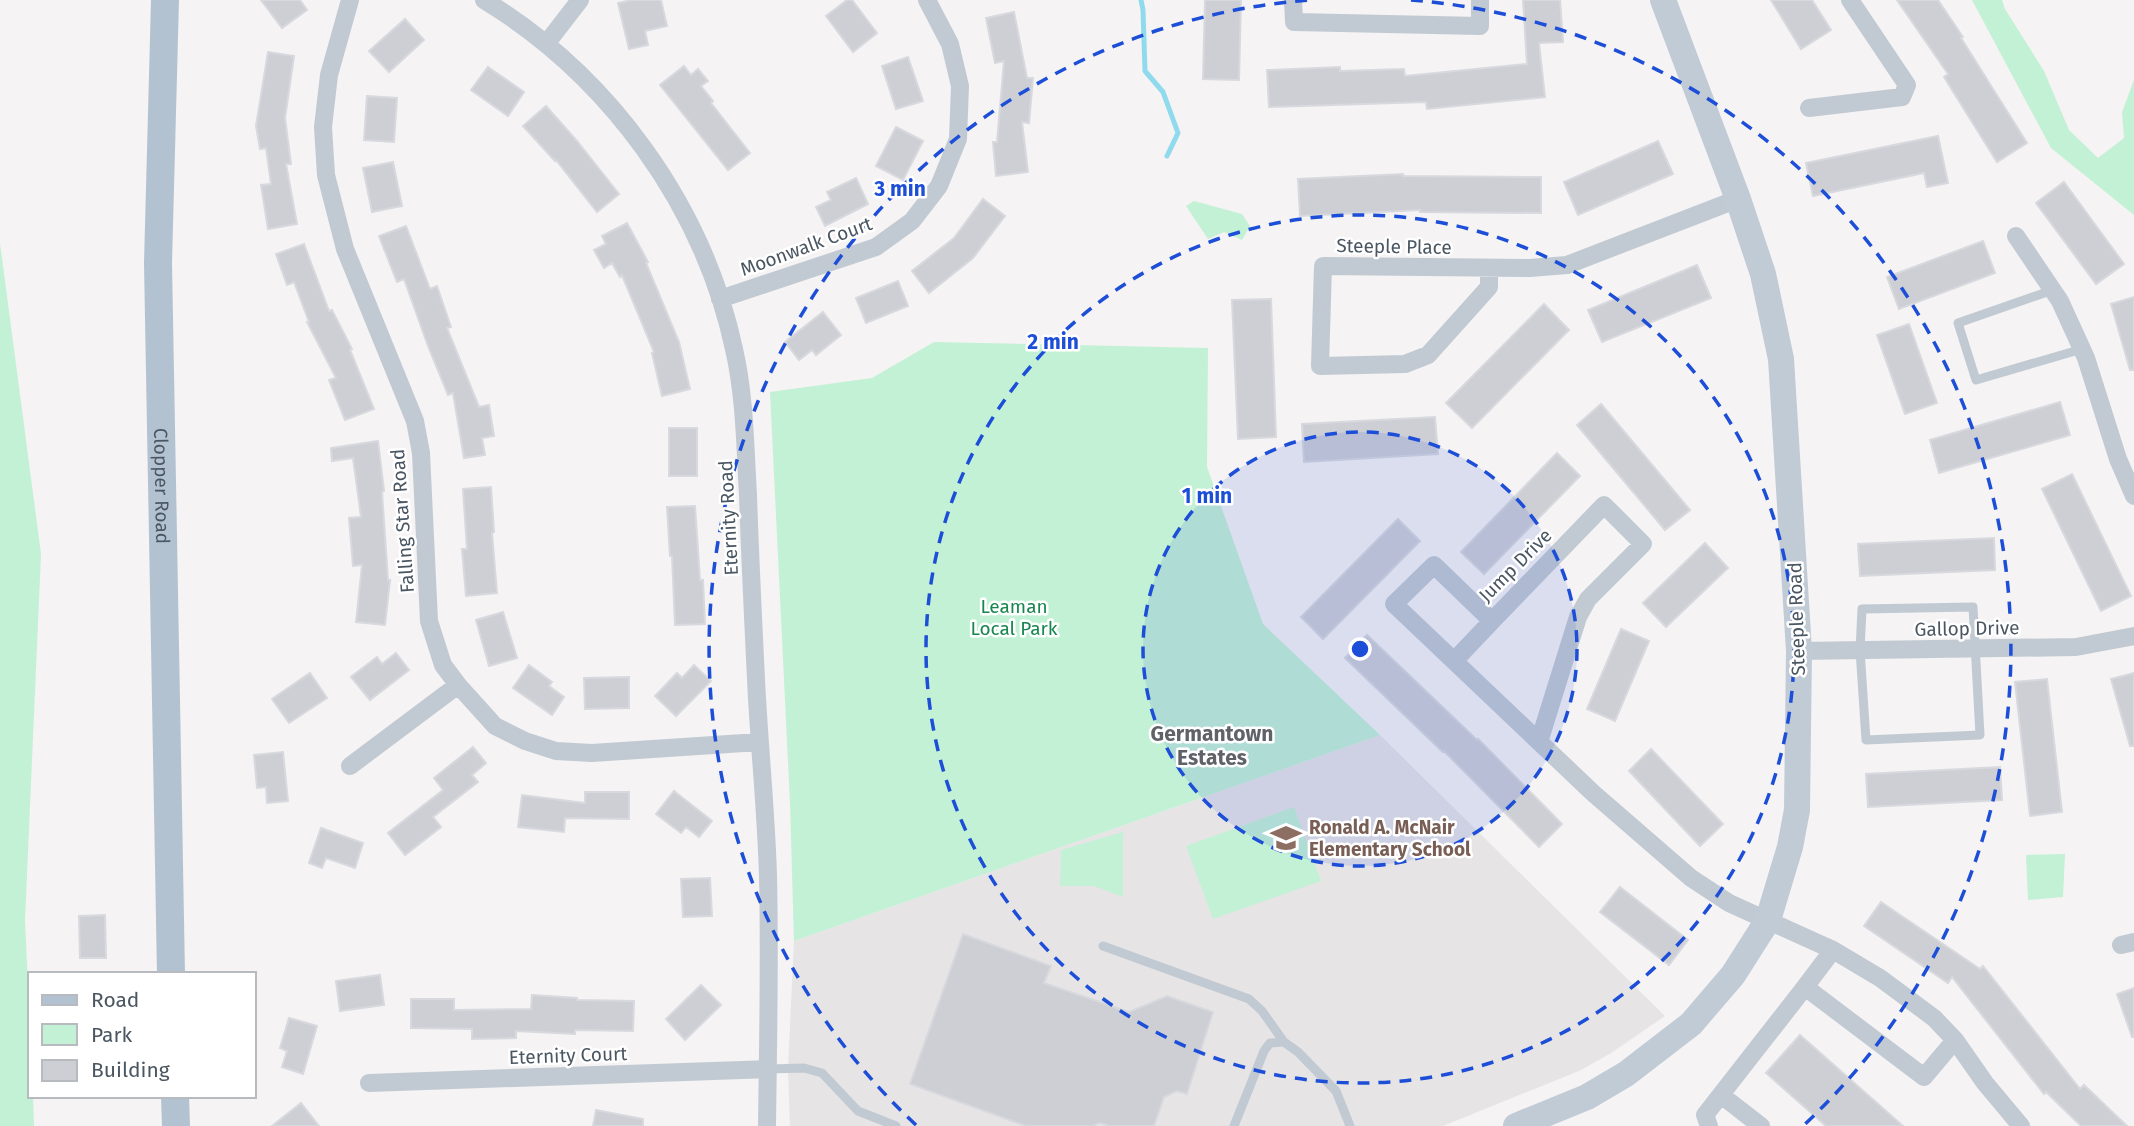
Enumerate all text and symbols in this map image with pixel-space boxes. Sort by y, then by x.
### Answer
text: 3 min [873,176,926,202]
street label: Moonwalk Court [737,212,875,281]
street label: Steeple Place [1336,234,1452,259]
text: 2 min [1027,329,1079,355]
street label: Clopper Road [149,428,174,544]
street label: Falling Star Road [386,448,419,594]
street label: Eternity Road [714,460,743,576]
text: 1 min [1182,483,1232,509]
street label: Jump Drive [1474,524,1557,607]
street label: Steeple Road [1783,562,1810,676]
park label: Leaman Local Park [970,595,1058,640]
street label: Gallop Drive [1914,616,2020,641]
centre of rings [1348,637,1372,661]
district label: Germantown Estates [1151,721,1273,771]
place label: Ronald A. McNair Elementary School [1309,816,1471,861]
school or university icon: Ronald A. McNair Elementary School [1269,821,1303,855]
legend [28,972,256,1098]
text: Road [91,987,139,1013]
text: Park [91,1022,133,1048]
street label: Eternity Court [508,1042,628,1069]
text: Building [91,1057,170,1083]

